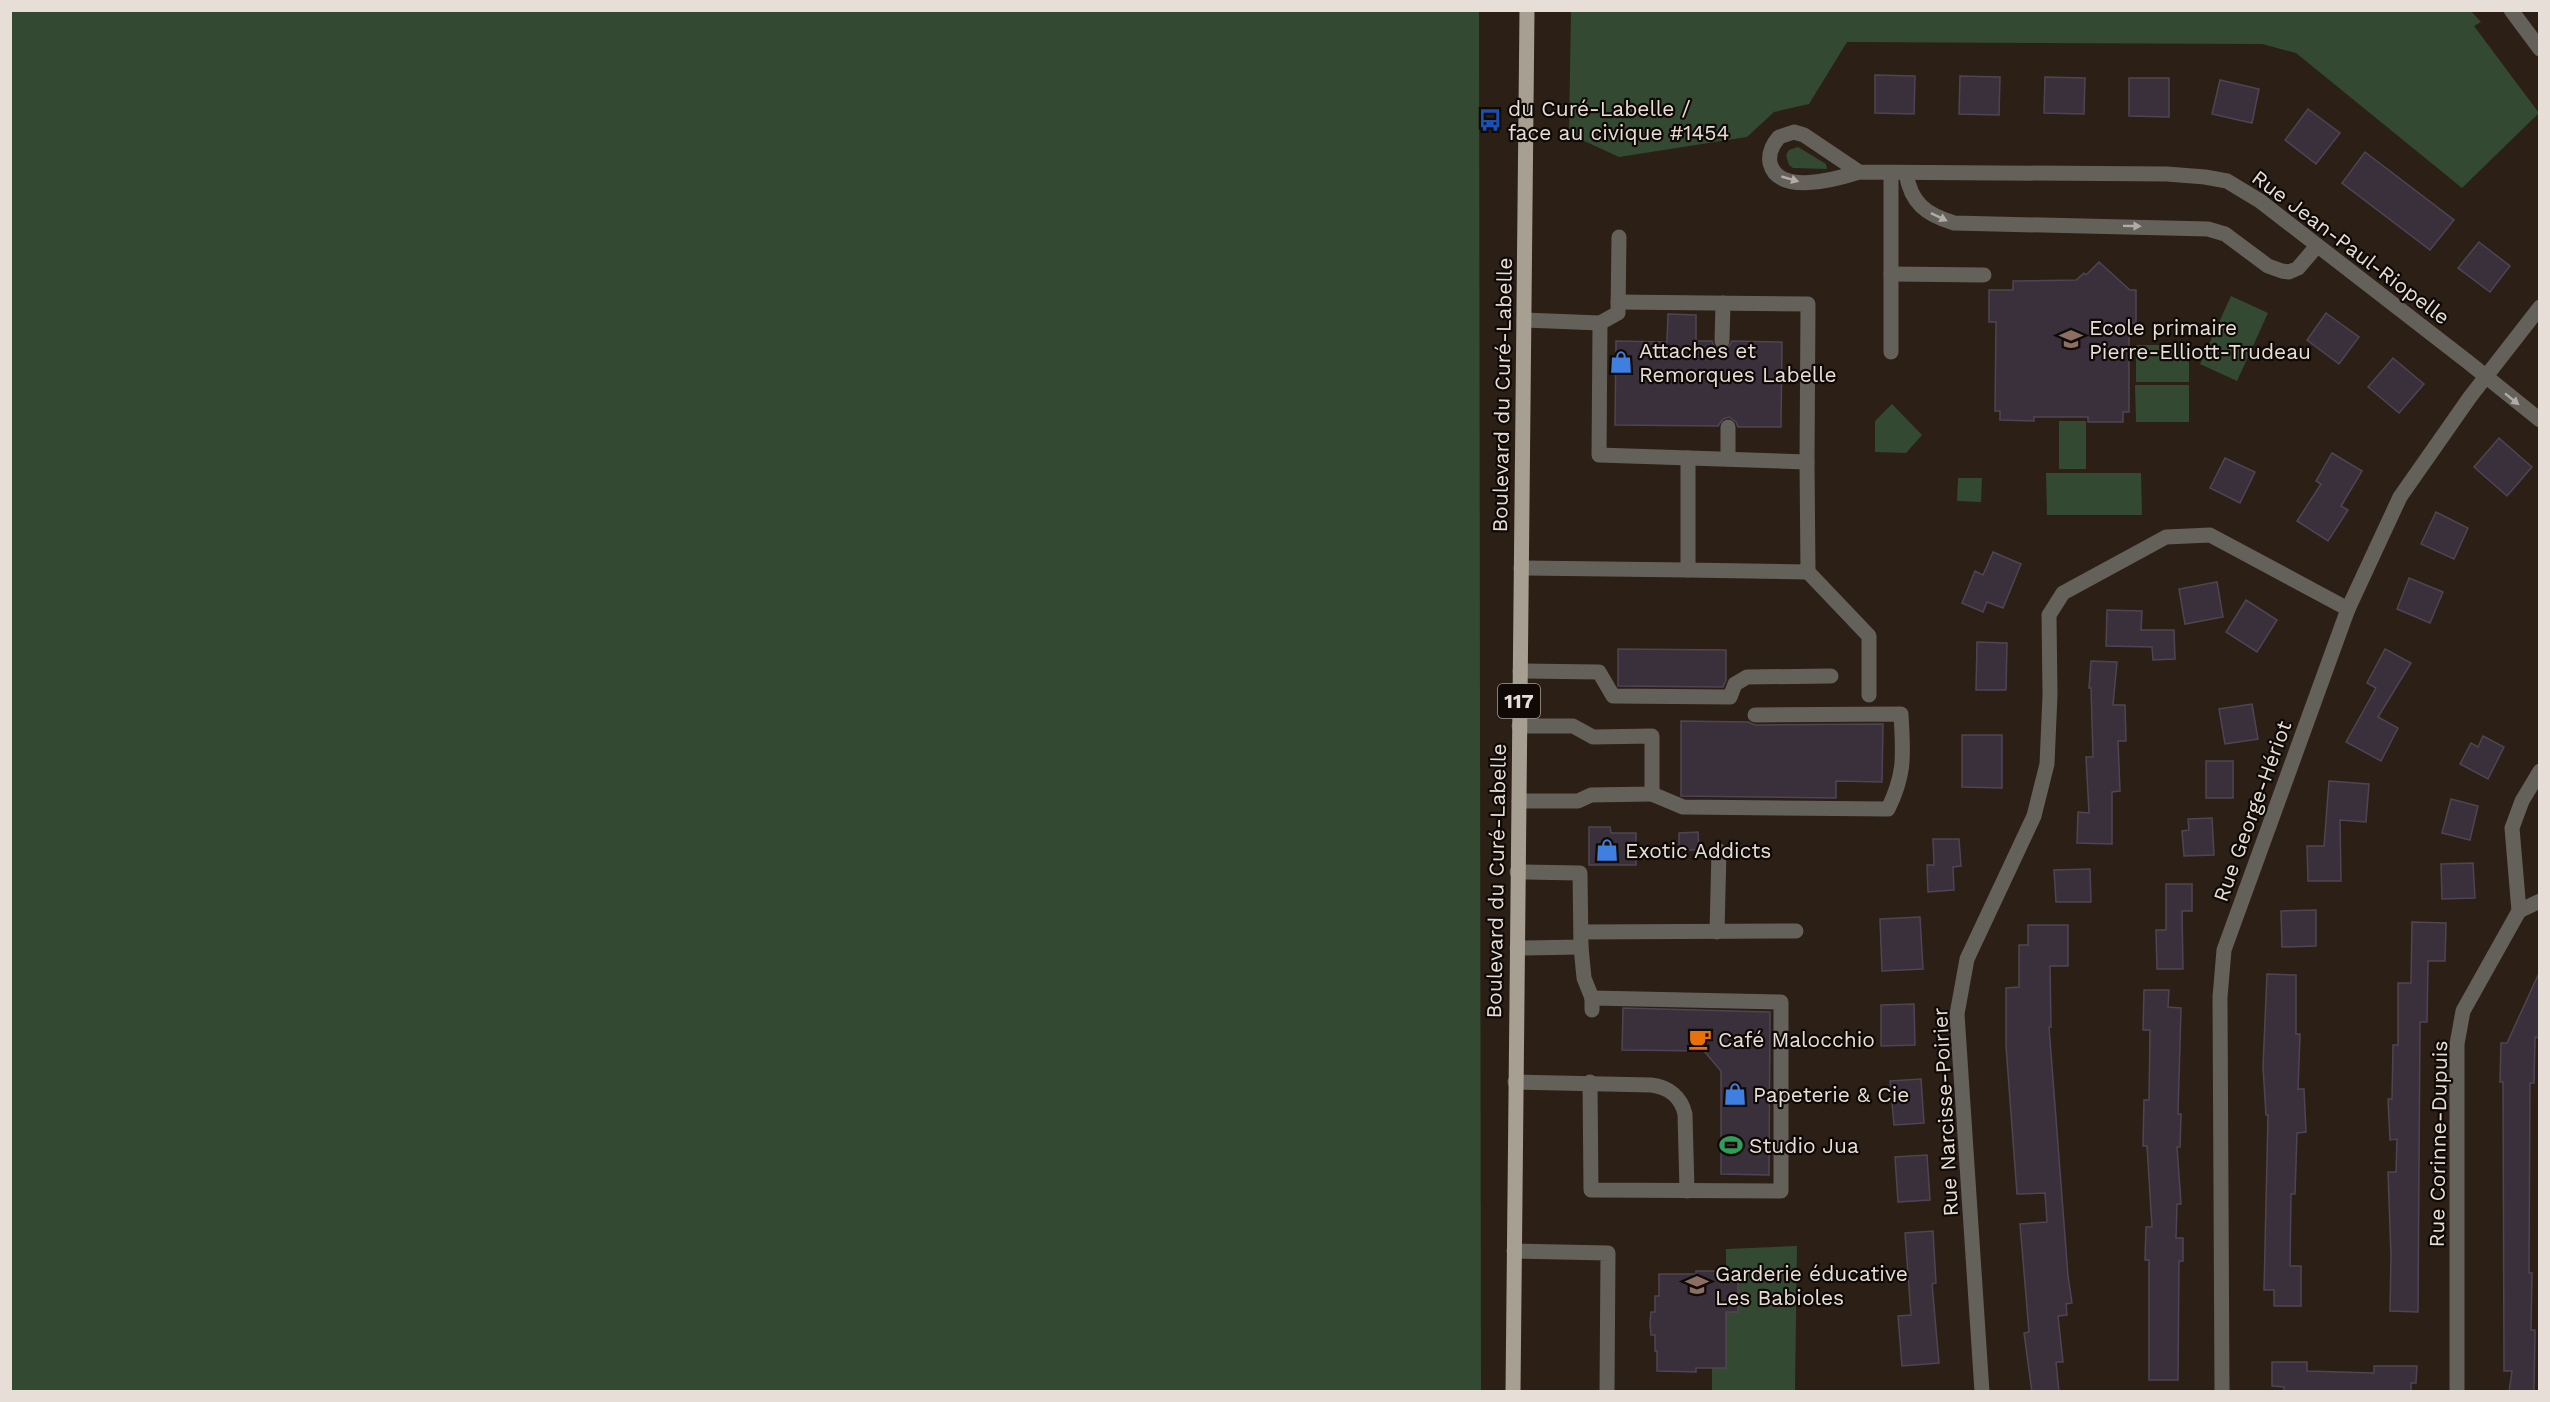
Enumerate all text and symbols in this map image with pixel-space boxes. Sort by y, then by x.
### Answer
place label: du Curé-Labelle / face au civique #1454 [1508,96,1729,145]
bus stop icon: du Curé-Labelle / face au civique #1454 [1477,107,1503,133]
street label: Rue Jean-Paul-Riopelle [2247,164,2455,330]
one-way arrow [1781,175,1799,184]
one-way arrow [1930,212,1947,221]
one-way arrow [2123,221,2142,231]
street label: Boulevard du Curé-Labelle [1487,257,1517,533]
place label: Ecole primaire Pierre-Elliott-Trudeau [2089,315,2311,364]
school or university icon: Ecole primaire Pierre-Elliott-Trudeau [2058,326,2084,352]
place label: Attaches et Remorques Labelle [1639,338,1837,387]
shop icon: Attaches et Remorques Labelle [1608,349,1634,375]
one-way arrow [2504,392,2520,405]
road number: 117 [1498,684,1540,718]
street label: Rue George-Hériot [2208,717,2296,905]
street label: Boulevard du Curé-Labelle [1481,743,1511,1019]
shop icon: Exotic Addicts [1594,837,1620,863]
place label: Exotic Addicts [1625,838,1771,863]
street label: Rue Narcisse-Poirier [1927,1006,1963,1217]
cafe icon: Café Malocchio [1687,1026,1713,1052]
place label: Café Malocchio [1718,1027,1875,1052]
street label: Rue Corinne-Dupuis [2424,1040,2452,1248]
shop icon: Papeterie & Cie [1722,1081,1748,1107]
place label: Papeterie & Cie [1753,1082,1909,1107]
sports icon: Studio Jua [1718,1132,1744,1158]
place label: Studio Jua [1749,1133,1859,1158]
place label: Garderie éducative Les Babioles [1715,1261,1908,1310]
school or university icon: Garderie éducative Les Babioles [1684,1272,1710,1298]

